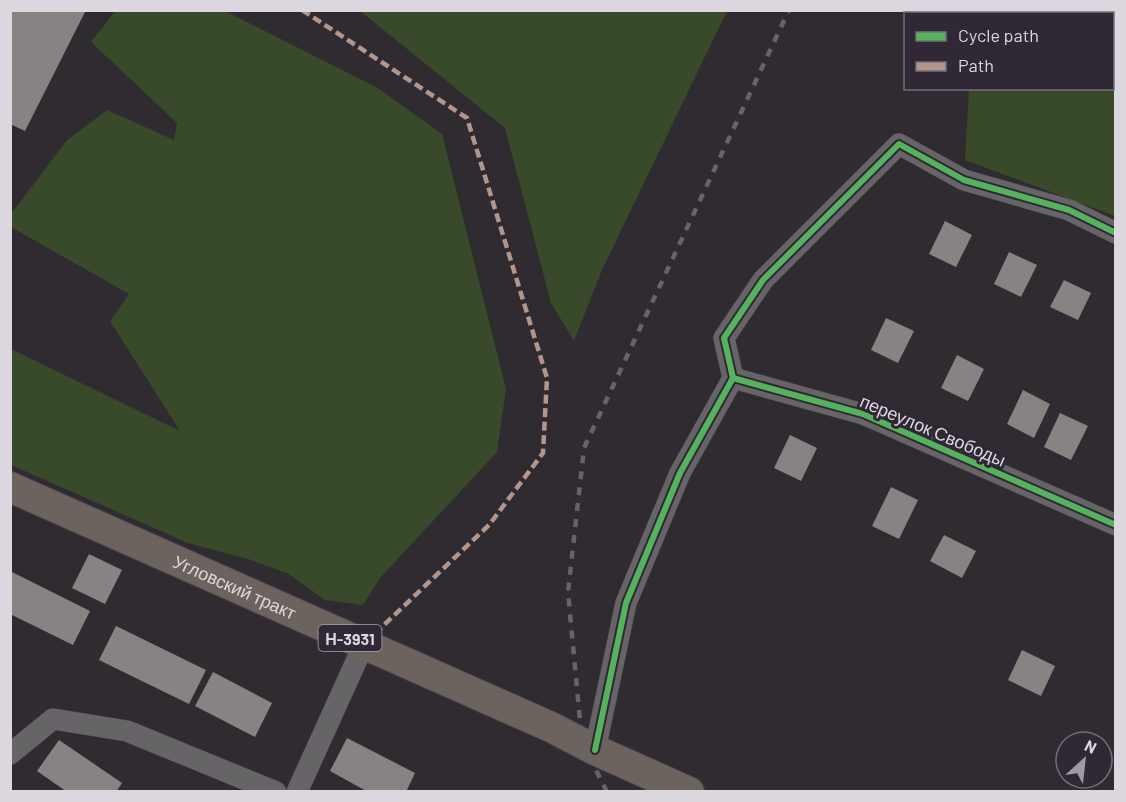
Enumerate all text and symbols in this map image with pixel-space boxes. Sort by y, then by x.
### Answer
legend [904,12,1114,90]
text: Cycle path [958,24,1039,46]
text: Path [958,54,994,76]
street label: переулок Свободы [857,389,1009,471]
street label: Угловский тракт [170,550,300,624]
road number: Н-3931 [318,625,382,651]
north arrow [1054,730,1114,790]
text: N [1082,735,1100,757]

